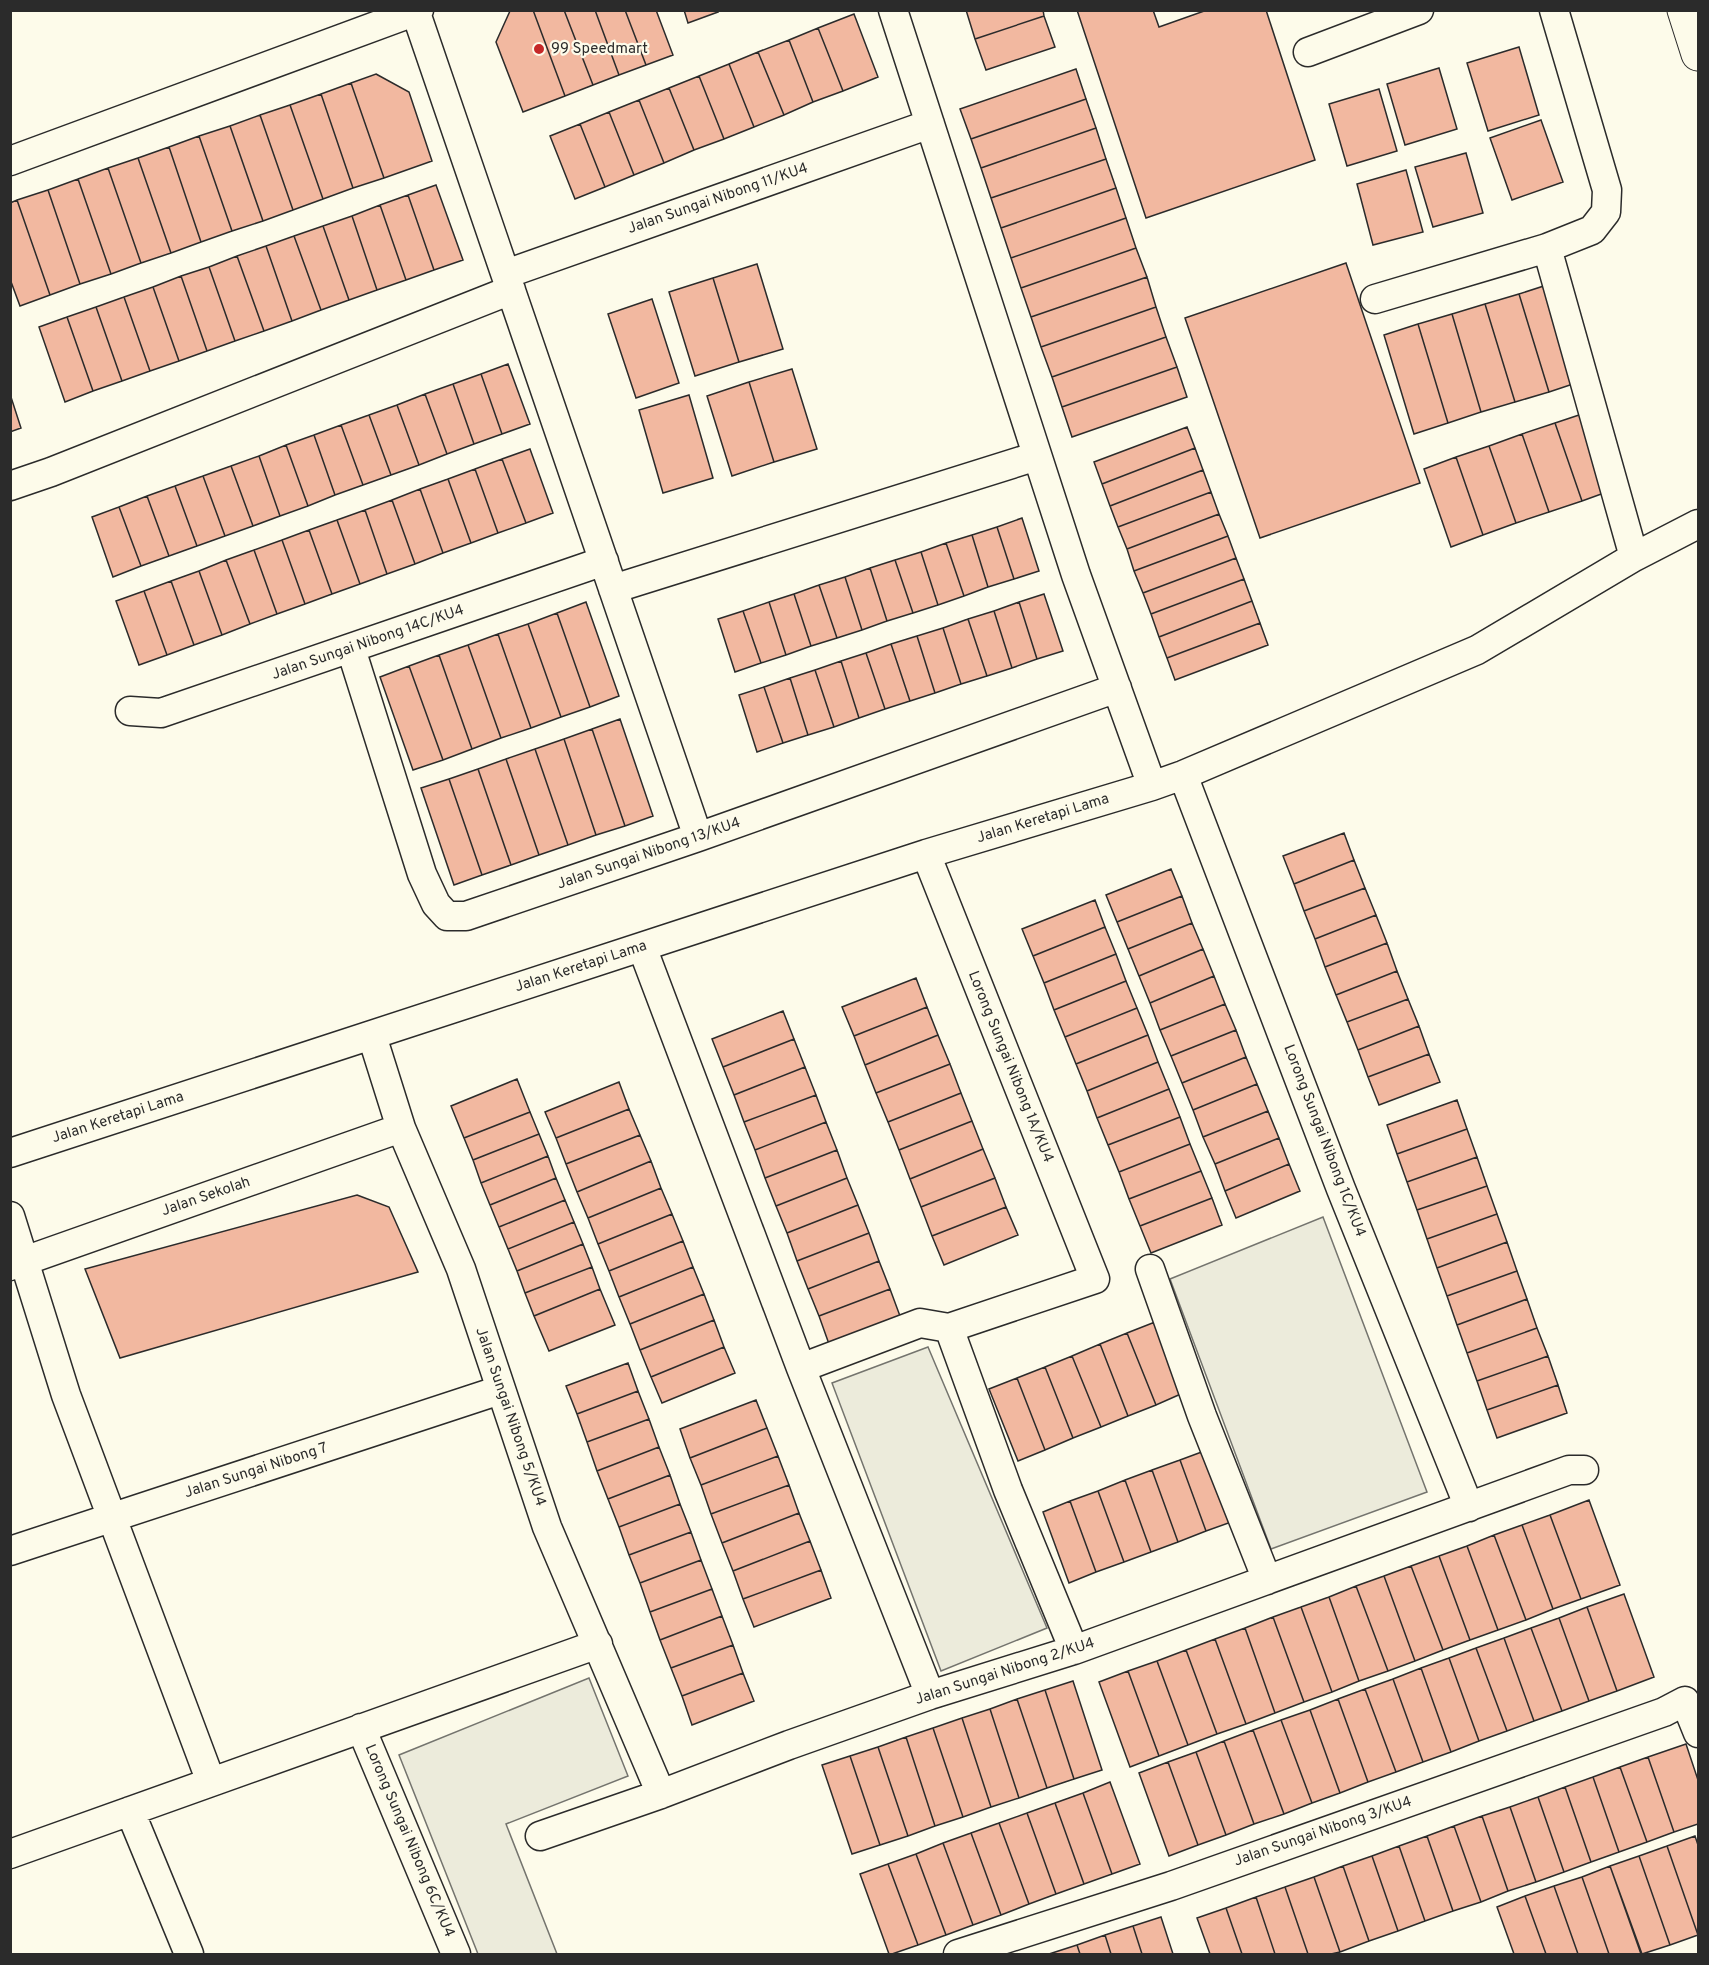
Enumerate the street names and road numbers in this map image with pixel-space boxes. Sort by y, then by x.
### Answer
street label: Jalan Sungai Nibong 11/KU4 [625,159,811,239]
street label: Jalan Sungai Nibong 14C/KU4 [269,601,467,685]
street label: Jalan Keretapi Lama [974,790,1112,848]
street label: Jalan Sungai Nibong 13/KU4 [555,814,743,894]
street label: Jalan Keretapi Lama [513,937,649,997]
street label: Lorong Sungai Nibong 1A/KU4 [963,968,1057,1166]
street label: Lorong Sungai Nibong 1C/KU4 [1278,1042,1370,1240]
street label: Jalan Keretapi Lama [50,1088,186,1148]
street label: Jalan Sekolah [159,1173,253,1221]
street label: Jalan Sungai Nibong 5/KU4 [470,1325,550,1509]
street label: Jalan Sungai Nibong 7 [182,1439,330,1503]
street label: Jalan Sungai Nibong 2/KU4 [913,1634,1097,1710]
street label: Lorong Sungai Nibong 6C/KU4 [360,1742,458,1940]
street label: Jalan Sungai Nibong 3/KU4 [1231,1793,1415,1871]

